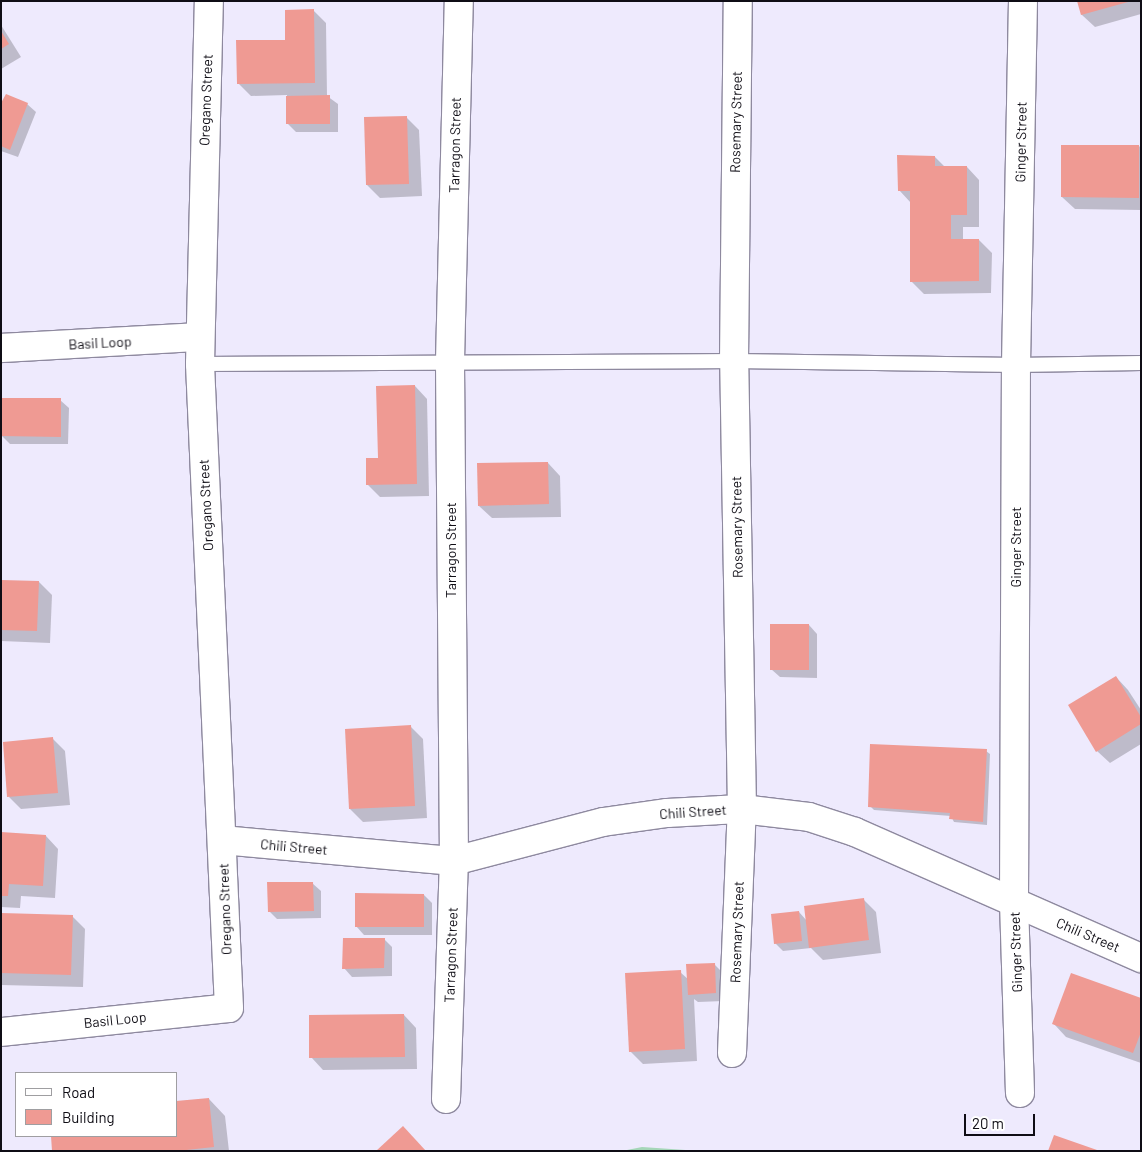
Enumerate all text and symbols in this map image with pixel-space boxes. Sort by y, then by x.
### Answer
street label: Oregano Street [196,54,216,146]
street label: Rosemary Street [727,71,745,173]
street label: Tarragon Street [446,97,464,193]
street label: Ginger Street [1012,101,1030,183]
street label: Basil Loop [68,333,132,353]
street label: Oregano Street [195,459,217,551]
street label: Rosemary Street [728,476,746,578]
street label: Tarragon Street [443,502,459,598]
street label: Ginger Street [1008,507,1024,587]
street label: Chili Street [659,801,727,823]
street label: Chili Street [260,836,328,858]
street label: Oregano Street [215,863,235,955]
street label: Rosemary Street [727,881,747,983]
street label: Tarragon Street [441,907,461,1003]
street label: Ginger Street [1006,911,1026,993]
street label: Chili Street [1054,914,1122,956]
street label: Basil Loop [83,1008,147,1032]
legend [15,1072,178,1137]
text: Road [62,1083,95,1101]
scale bar [967,1104,1038,1136]
text: Building [62,1108,115,1126]
text: 20 m [972,1114,1004,1132]

